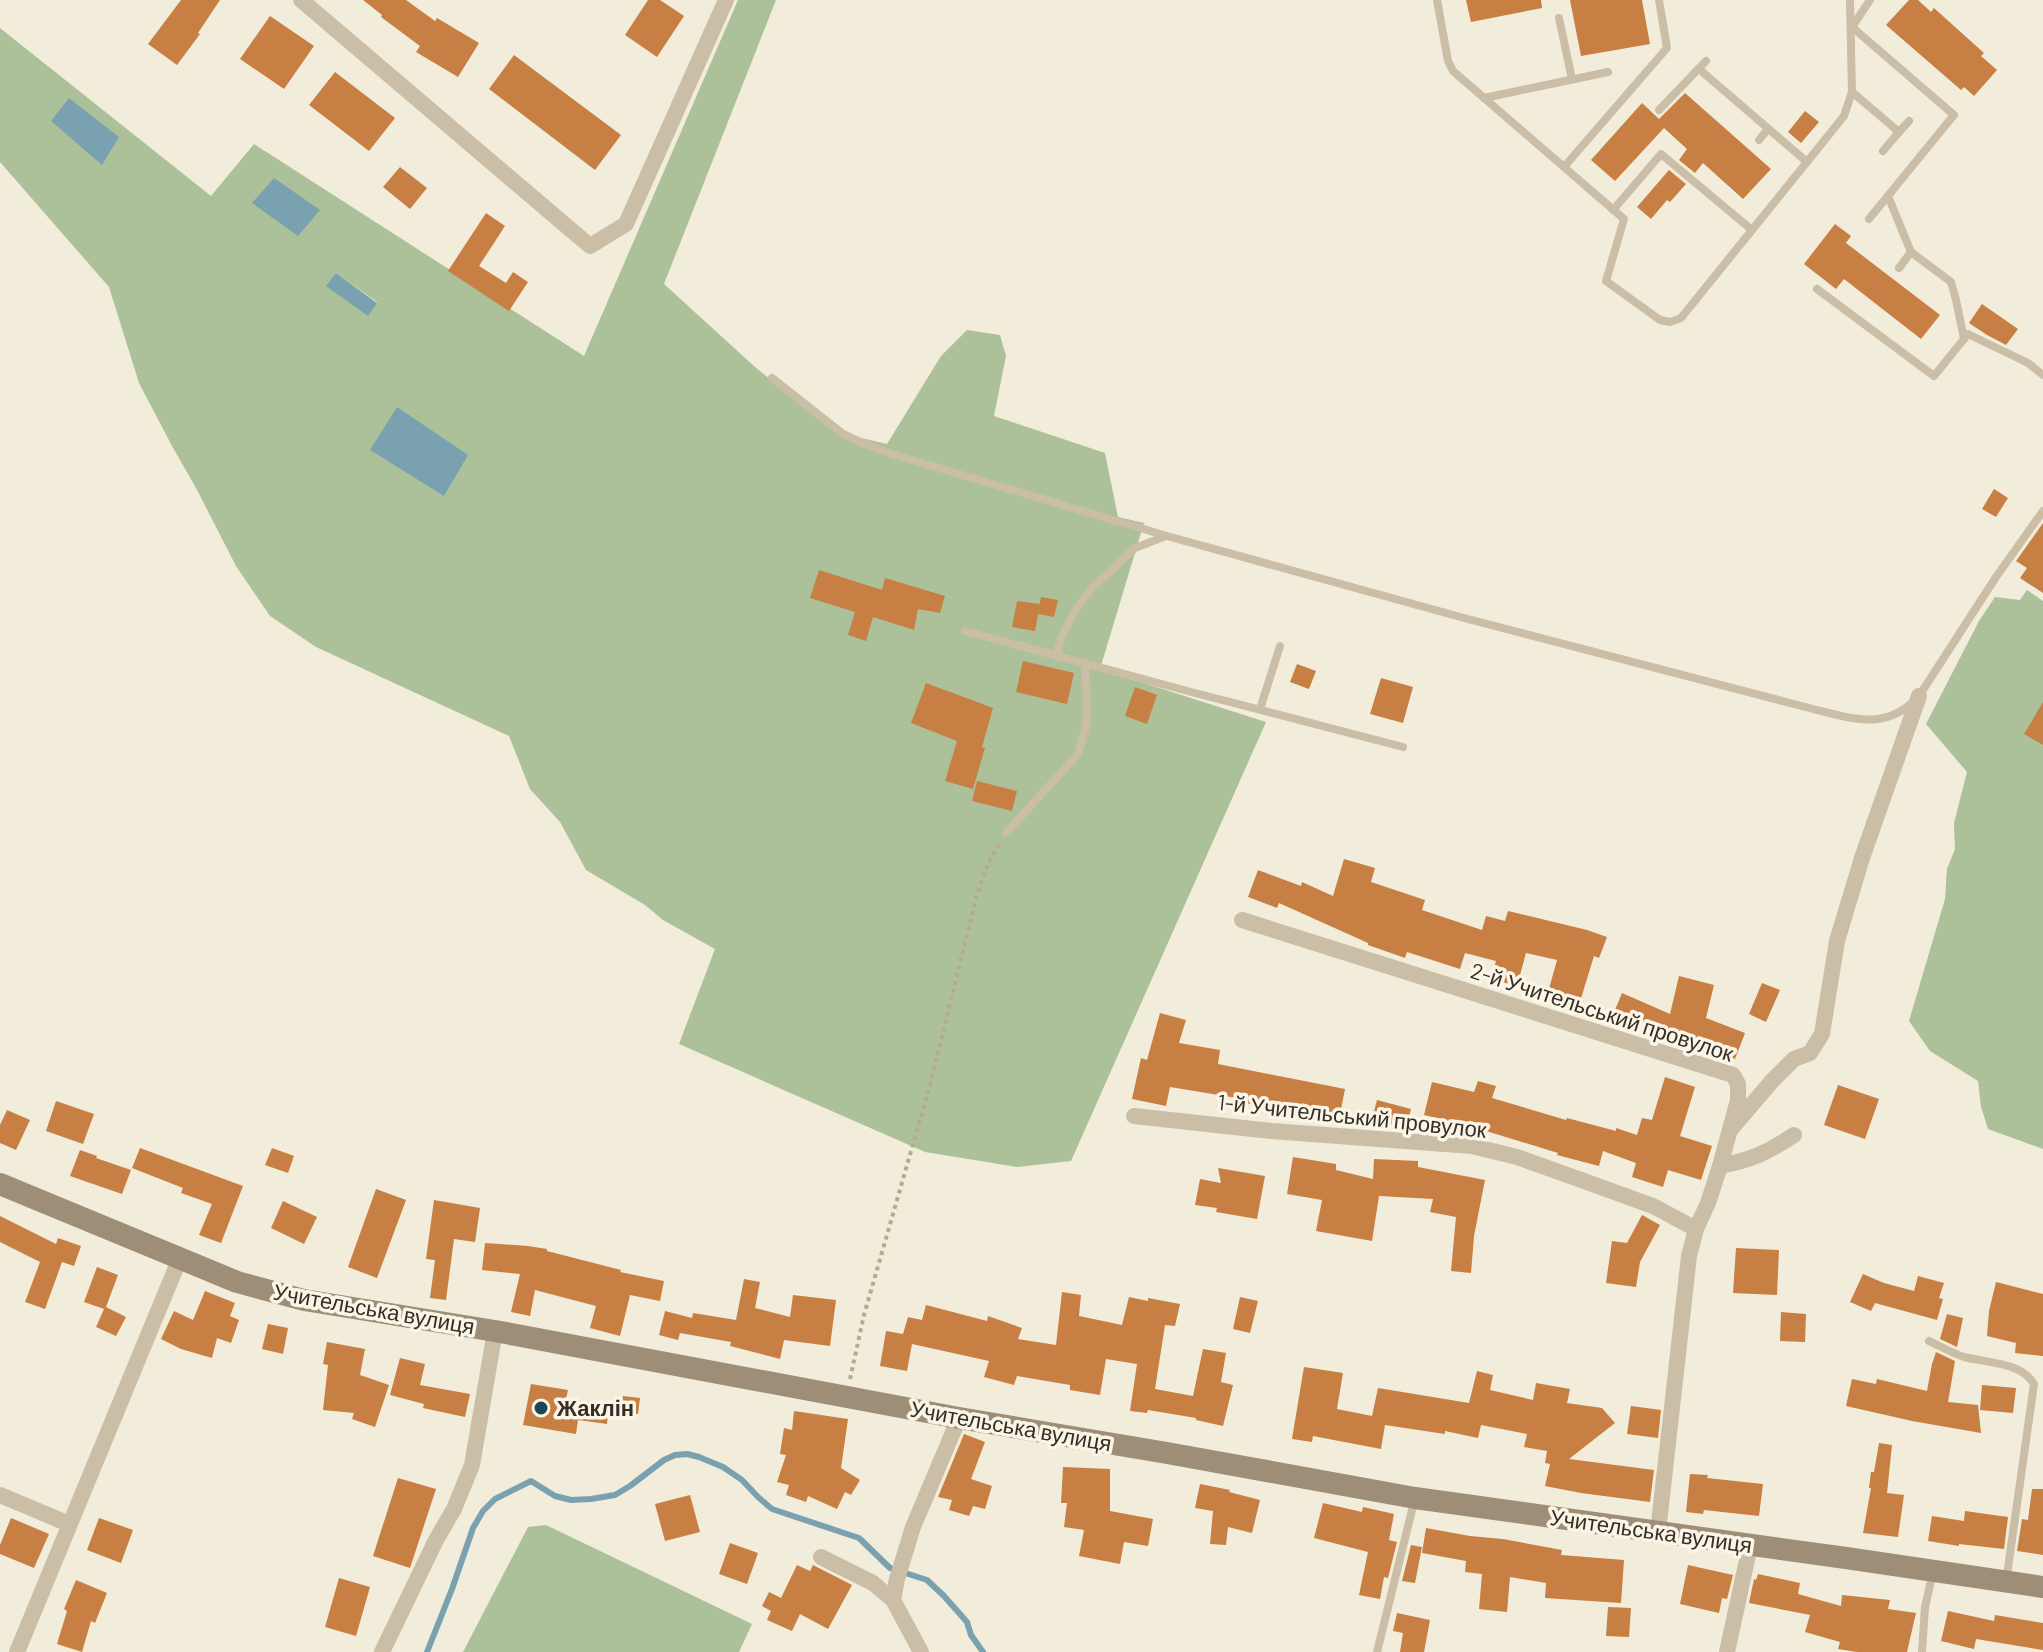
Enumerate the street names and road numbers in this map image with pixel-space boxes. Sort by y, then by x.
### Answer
street label: 2-й Учительський провулок [1467,956,1737,1067]
street label: 1-й Учительський провулок [1216,1088,1488,1143]
street label: Учительська вулиця [271,1278,477,1340]
street label: Учительська вулиця [908,1395,1114,1457]
street label: Учительська вулиця [1548,1503,1754,1558]

